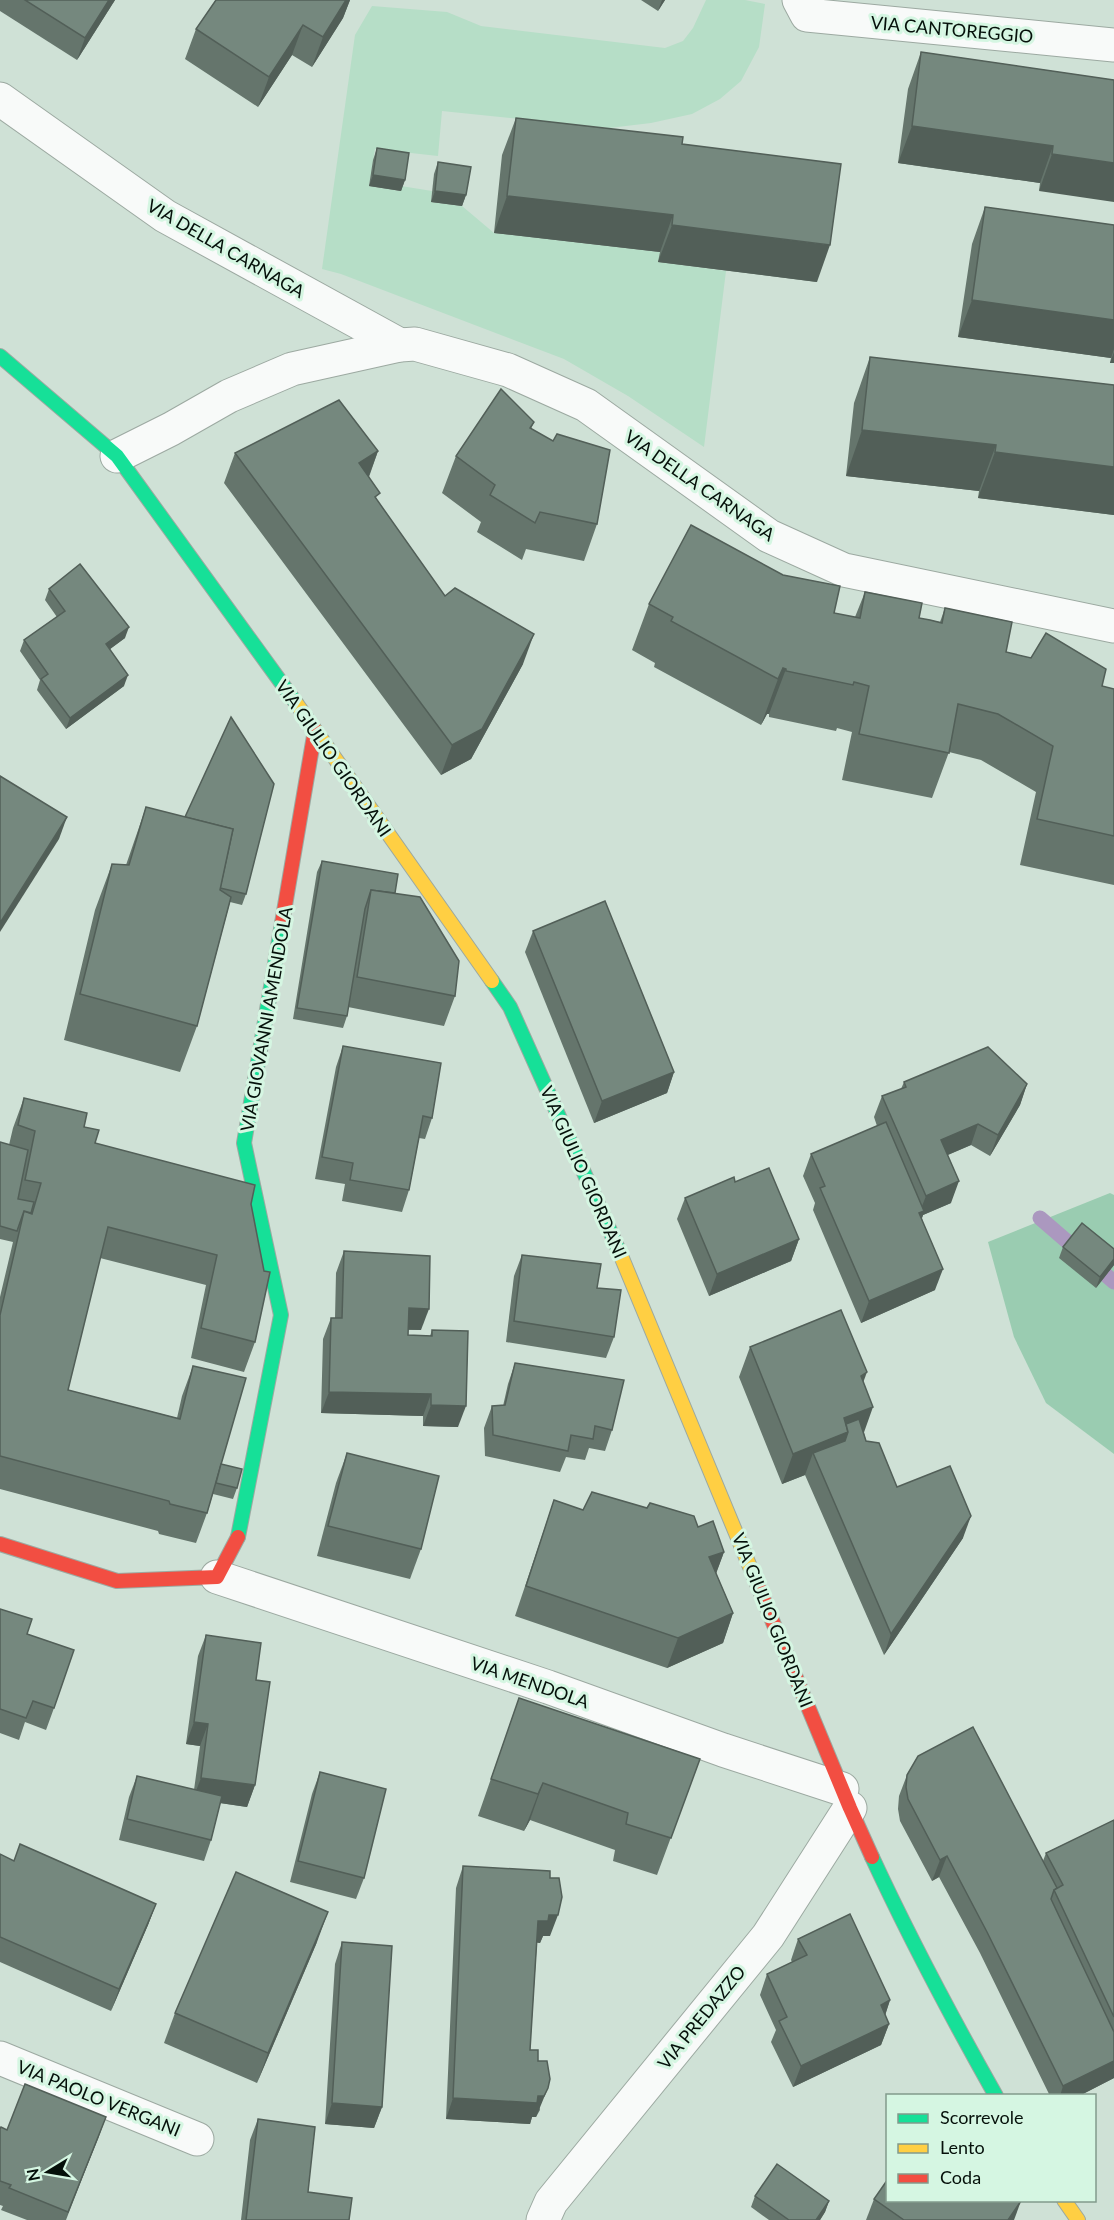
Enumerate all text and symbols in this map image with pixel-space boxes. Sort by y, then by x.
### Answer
street label: VIA CANTOREGGIO [870,11,1034,47]
street label: VIA DELLA CARNAGA [143,194,309,303]
street label: VIA DELLA CARNAGA [621,425,780,546]
street label: VIA GIULIO GIORDANI [272,675,396,841]
street label: VIA GIOVANNI AMENDOLA [235,904,297,1133]
street label: VIA GIULIO GIORDANI [536,1082,632,1262]
street label: VIA GIULIO GIORDANI [728,1529,818,1711]
street label: VIA MENDOLA [468,1651,593,1713]
street label: VIA PREDAZZO [652,1961,750,2073]
street label: VIA PAOLO VERGANI [14,2055,184,2141]
legend [886,2094,1096,2202]
text: Scorrevole [940,2106,1023,2128]
text: Lento [940,2136,985,2158]
north arrow [18,2142,78,2202]
text: Coda [940,2166,981,2188]
text: N [22,2167,43,2183]

